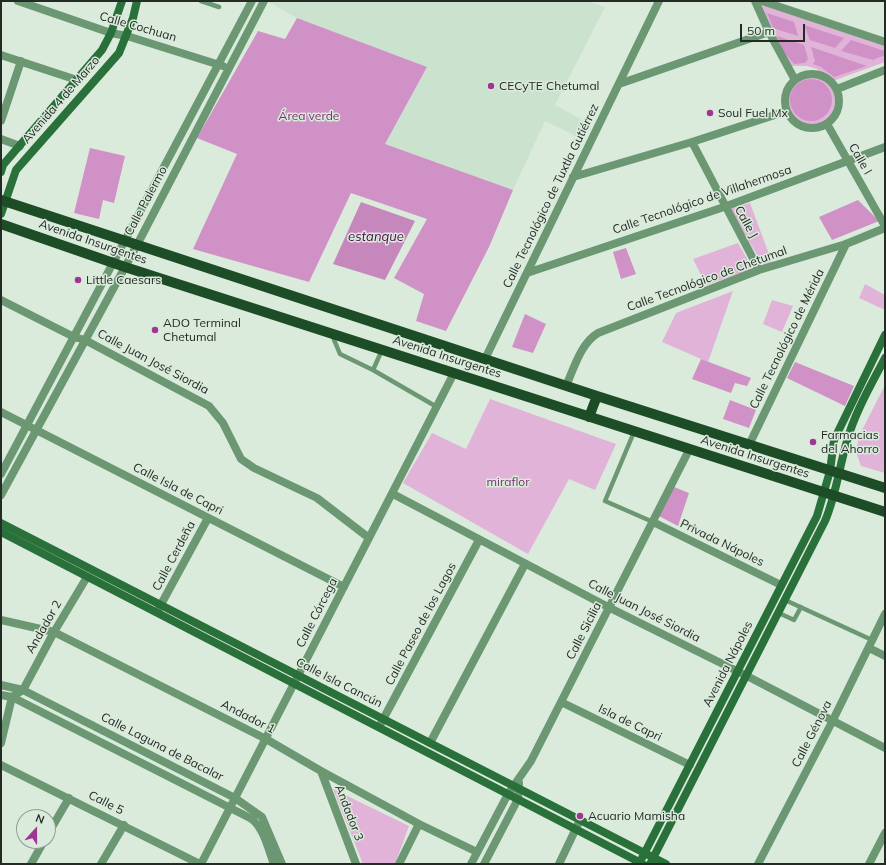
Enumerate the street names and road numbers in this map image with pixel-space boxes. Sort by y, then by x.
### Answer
street label: Calle Cochuan [98,9,178,45]
street label: Avenida 4 de Marzo [19,53,103,147]
street label: Calle Tecnológico de Tuxtla Gutiérrez [500,101,602,291]
street label: Calle I [845,141,875,177]
street label: Calle Tecnológico de Villahermosa [611,163,793,237]
street label: Calle Palermo [122,164,170,238]
street label: Calle J [731,203,761,241]
street label: Avenida Insurgentes [37,217,149,267]
street label: Calle Tecnológico de Chetumal [625,243,789,315]
street label: Calle Tecnológico de Mérida [747,267,827,411]
street label: Calle Juan José Siordia [95,327,211,397]
street label: Avenida Insurgentes [391,333,503,381]
street label: Avenida Insurgentes [699,433,811,481]
street label: Calle Isla de Capri [130,460,226,518]
street label: Privada Nápoles [678,516,766,570]
street label: Calle Cerdeña [150,519,198,593]
street label: Calle Paseo de los Lagos [382,560,460,688]
street label: Calle Córcega [293,576,341,650]
street label: Calle Juan José Siordia [586,576,702,646]
street label: Andador 2 [23,598,65,656]
street label: Calle Sicilia [563,600,605,662]
street label: Avenida Nápoles [700,619,756,709]
street label: Calle Isla Cancún [293,655,385,711]
street label: Andador 1 [218,697,278,737]
street label: Calle Génova [789,698,835,770]
street label: Isla de Capri [596,701,664,745]
street label: Calle Laguna de Bacalar [98,710,226,784]
street label: Andador 3 [332,783,366,843]
street label: Calle 5 [86,788,126,818]

